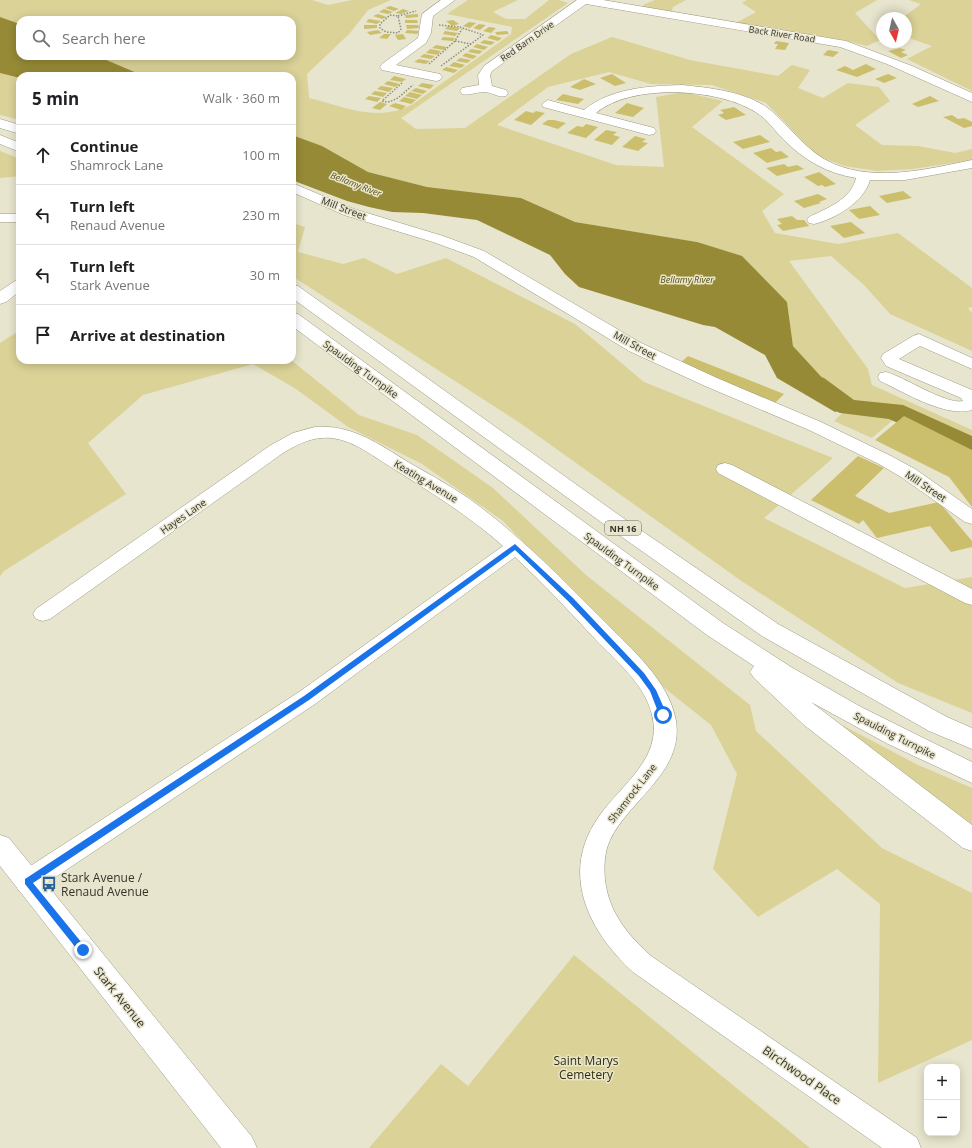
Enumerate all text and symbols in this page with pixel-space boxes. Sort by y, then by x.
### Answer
north arrow [876,12,912,48]
search box [16,16,296,60]
street label: Red Barn Drive [498,18,556,64]
street label: Back River Road [748,22,816,46]
icon: search [30,27,52,49]
text: Search here [62,28,146,48]
text: 5 min [32,87,79,110]
text: Walk · 360 m [203,89,280,107]
text: Continue [70,136,138,156]
icon: ahead [32,144,54,166]
text: 100 m [242,146,280,164]
text: Shamrock Lane [70,156,163,174]
water label: Bellamy River [329,168,384,200]
street label: Mill Street [320,193,369,223]
text: Turn left [70,196,135,216]
icon: left [32,204,54,226]
text: 230 m [242,206,280,224]
text: Renaud Avenue [70,216,165,234]
text: Turn left [70,256,135,276]
icon: left [32,264,54,286]
text: 30 m [250,266,280,284]
water label: Bellamy River [660,273,714,286]
text: Stark Avenue [70,276,150,294]
icon: arrive [32,324,54,346]
text: Arrive at destination [70,325,225,345]
street label: Mill Street [611,327,659,363]
street label: Spaulding Turnpike [320,337,402,401]
street label: Keating Avenue [391,456,461,506]
street label: Mill Street [903,467,950,505]
street label: Hayes Lane [157,495,209,537]
road number: NH 16 [605,521,641,535]
street label: Spaulding Turnpike [581,529,663,593]
route start [654,706,672,724]
street label: Spaulding Turnpike [852,708,939,762]
street label: Shamrock Lane [604,760,660,826]
place label: Stark Avenue / Renaud Avenue [61,869,149,900]
bus stop icon: Stark Avenue / Renaud Avenue [40,875,58,893]
route end [74,941,92,959]
street label: Stark Avenue [90,963,150,1031]
street label: Birchwood Place [759,1042,845,1109]
park label: Saint Marys Cemetery [553,1052,619,1083]
map controls [924,1064,960,1136]
button: + [924,1064,960,1100]
button: − [924,1100,960,1136]

